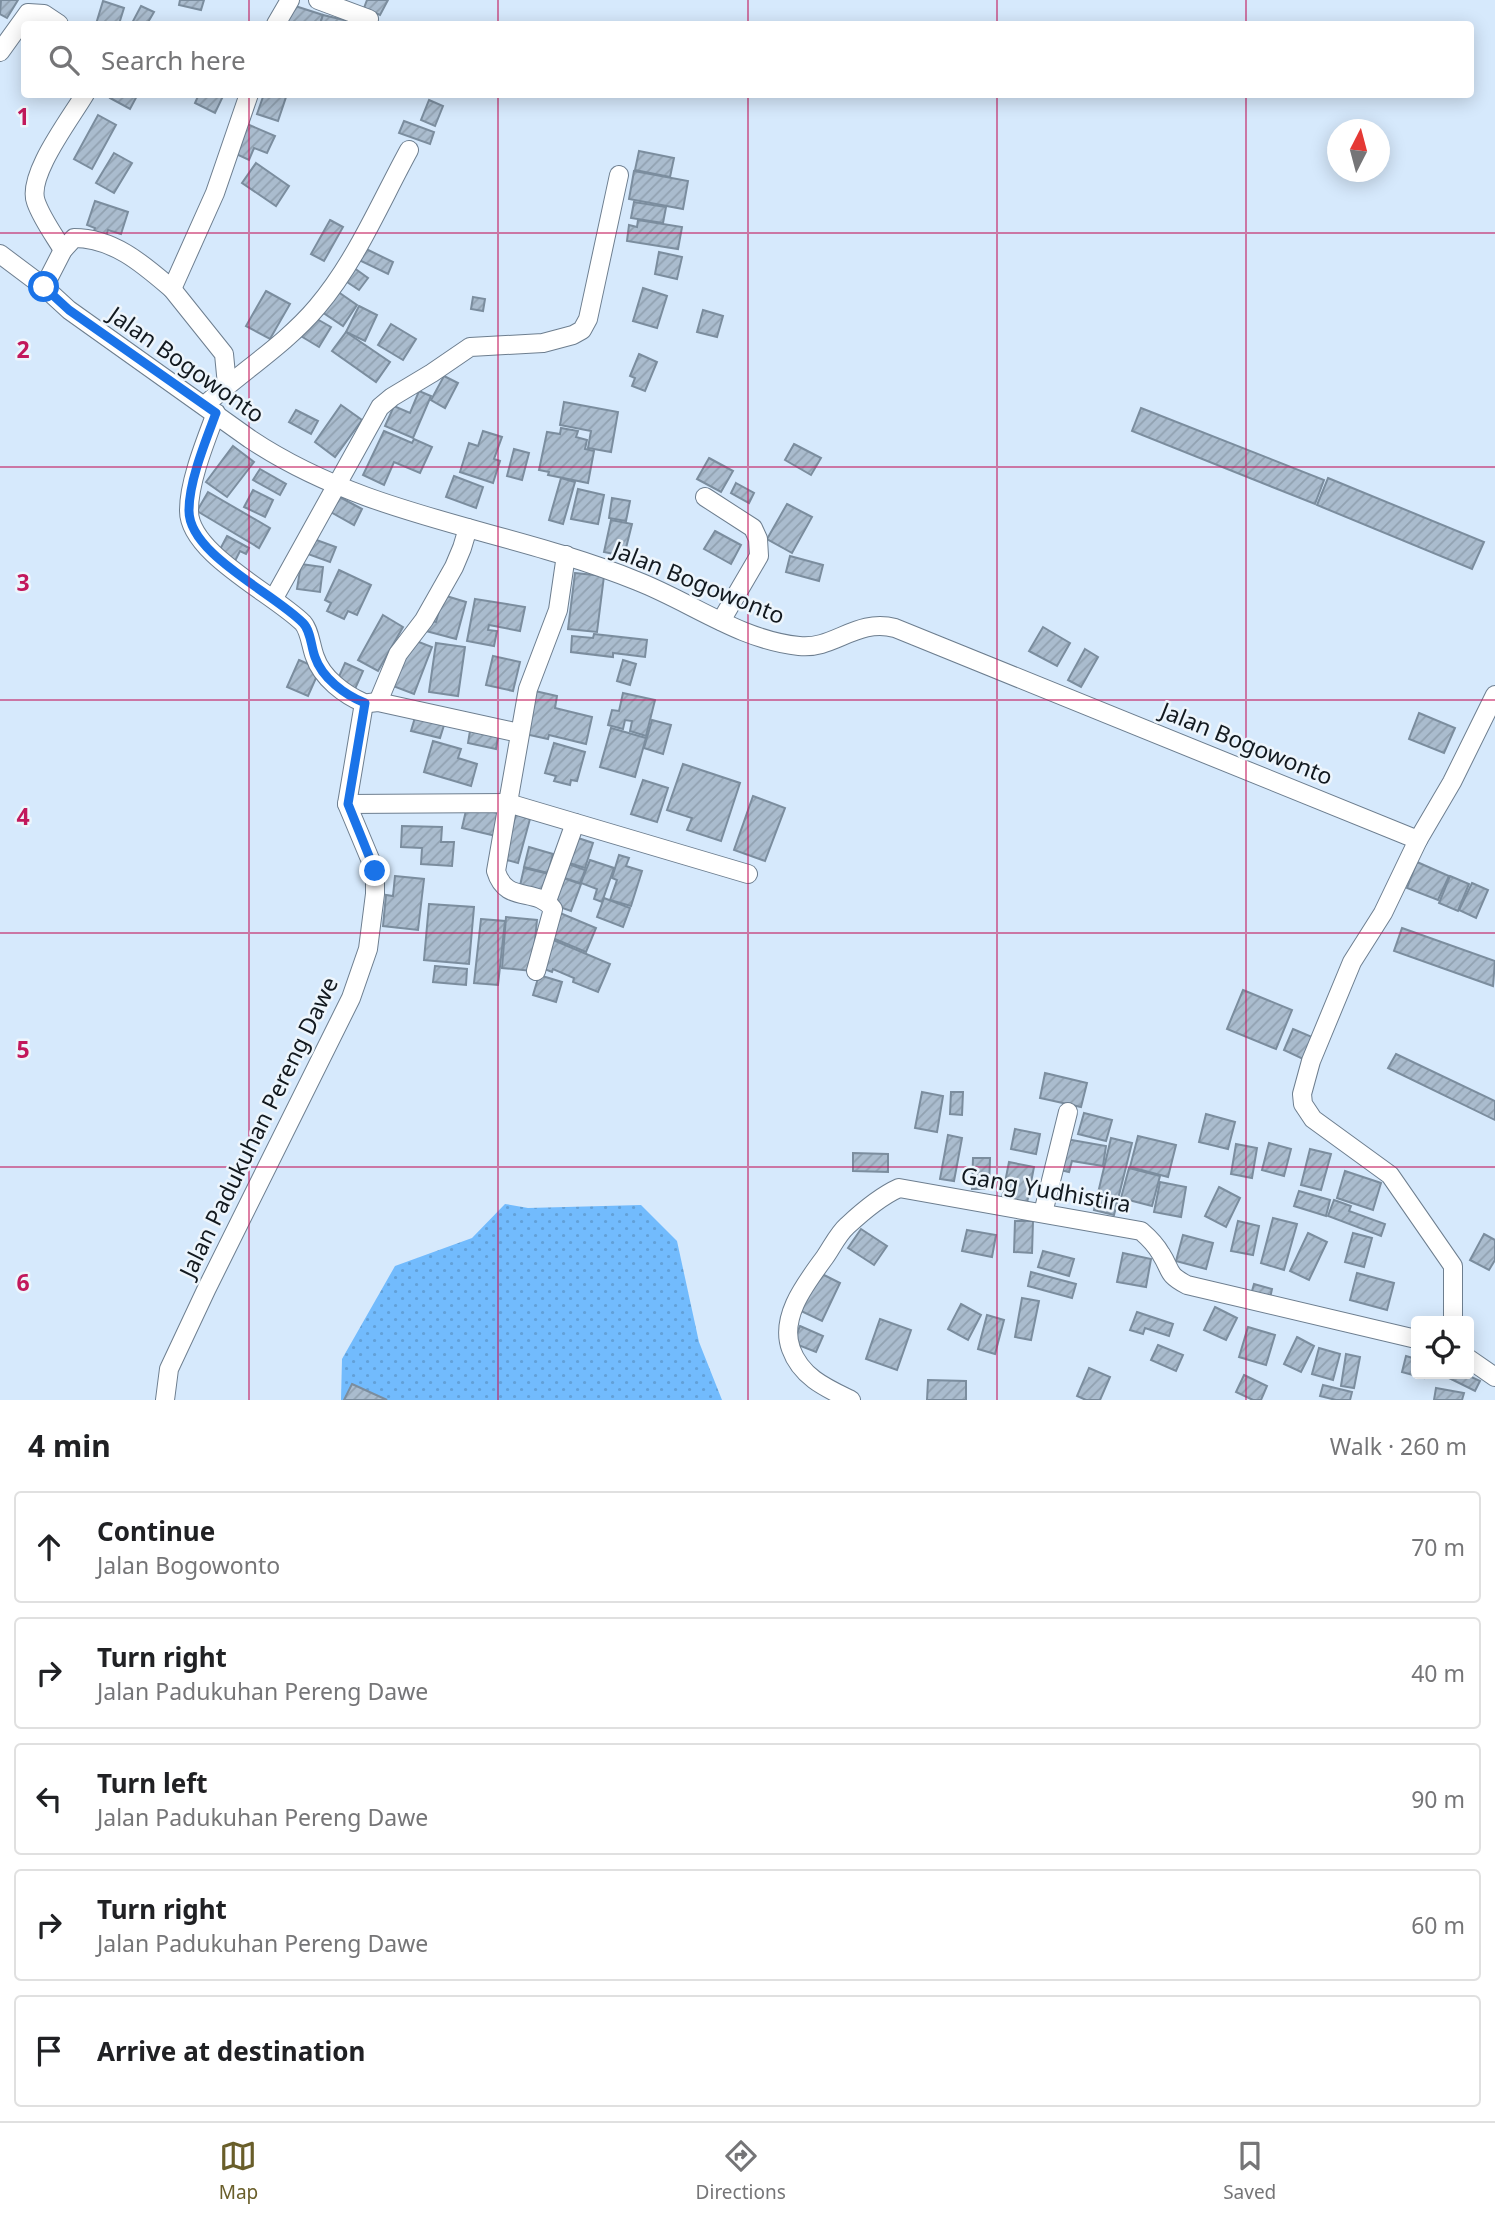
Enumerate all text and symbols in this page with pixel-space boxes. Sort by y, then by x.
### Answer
search box [21,21,1474,98]
icon: search [45,41,83,79]
text: Search here [101,42,246,78]
text: 1 [16,100,30,132]
north arrow [1327,119,1390,182]
route start [28,271,59,302]
street label: Jalan Bogowonto [101,297,271,430]
text: 2 [16,333,30,365]
street label: Jalan Bogowonto [606,532,790,631]
text: 3 [16,566,30,598]
street label: Jalan Bogowonto [1154,693,1338,792]
text: 4 [16,800,30,832]
route end [359,855,390,886]
street label: Jalan Padukuhan Pereng Dawe [170,971,345,1285]
text: 5 [16,1033,30,1065]
street label: Gang Yudhistira [959,1158,1133,1220]
text: 6 [16,1266,30,1298]
map controls [1411,1316,1474,1379]
button: locate [1411,1316,1474,1379]
text: 4 min [28,1425,111,1466]
text: Walk · 260 m [1330,1430,1467,1462]
text: Continue [97,1513,215,1549]
icon: ahead [30,1528,68,1566]
text: 70 m [1411,1531,1465,1563]
text: Jalan Bogowonto [97,1549,280,1581]
text: Turn right [97,1639,227,1675]
icon: right [30,1654,68,1692]
text: 40 m [1411,1657,1465,1689]
text: Jalan Padukuhan Pereng Dawe [97,1675,428,1707]
text: Turn left [97,1765,208,1801]
icon: left [30,1780,68,1818]
text: 90 m [1411,1783,1465,1815]
text: Jalan Padukuhan Pereng Dawe [97,1801,428,1833]
text: Turn right [97,1891,227,1927]
icon: right [30,1906,68,1944]
text: 60 m [1411,1909,1465,1941]
text: Jalan Padukuhan Pereng Dawe [97,1927,428,1959]
icon: arrive [30,2032,68,2070]
text: Arrive at destination [97,2033,366,2069]
tab: Map [219,2137,258,2205]
tab: Directions [696,2137,786,2205]
tab: Saved [1223,2137,1276,2205]

